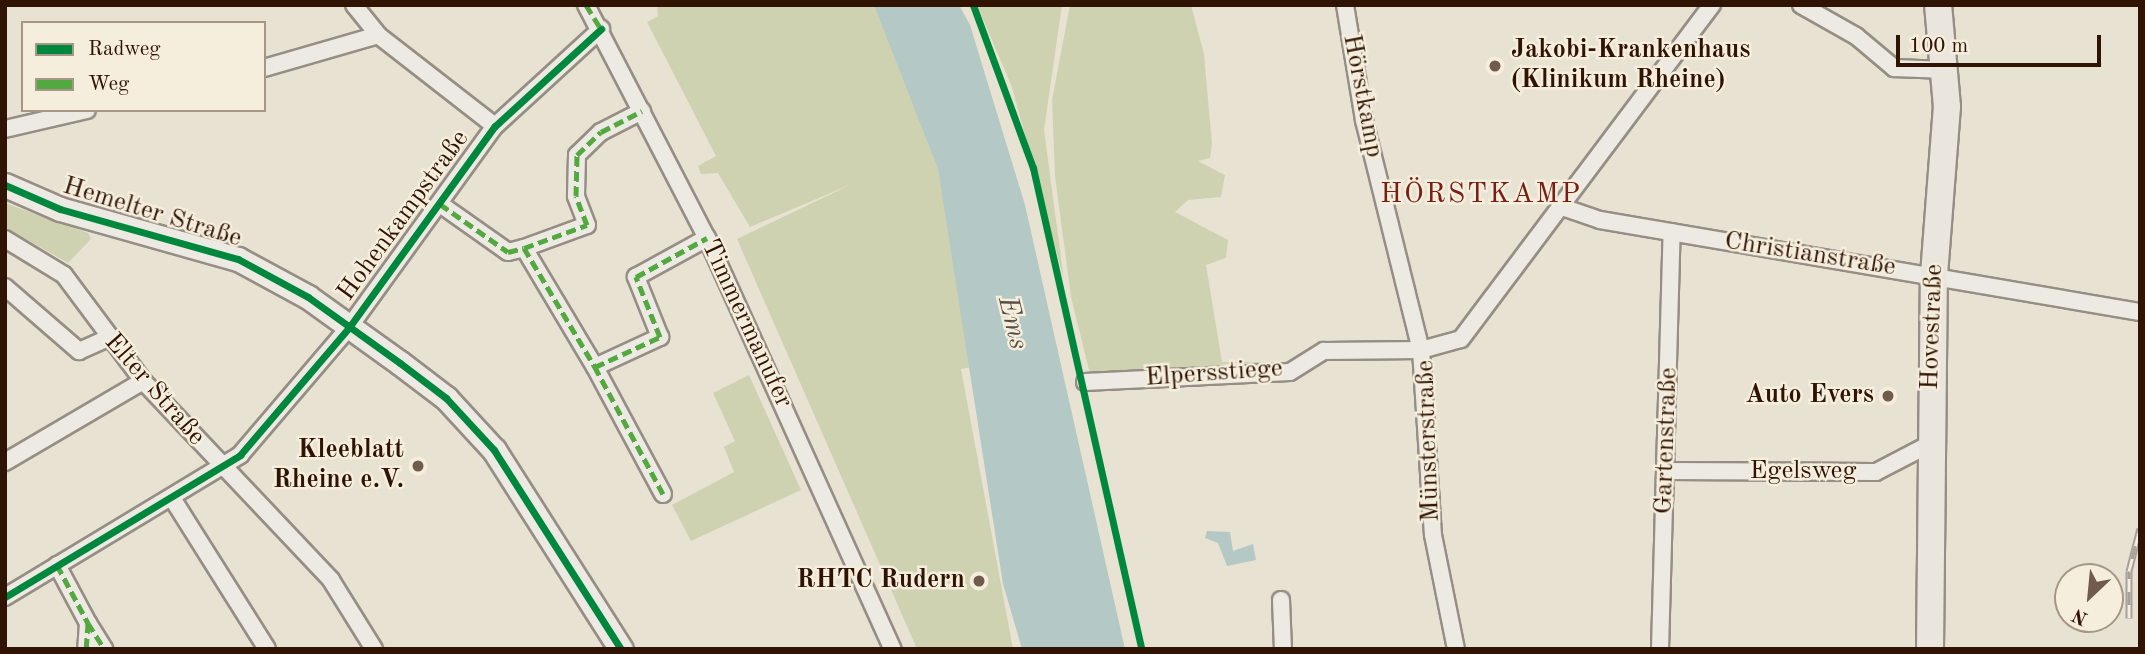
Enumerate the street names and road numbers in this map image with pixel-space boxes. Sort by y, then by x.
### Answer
street label: Hörstkamp [1335,32,1389,160]
street label: Hohenkampstraße [332,125,476,307]
street label: Hemelter Straße [59,171,245,255]
street label: Christianstraße [1722,226,1898,284]
street label: Timmermanufer [693,235,799,413]
street label: Hovestraße [1915,263,1951,391]
street label: Elter Straße [97,328,211,452]
street label: Elpersstiege [1144,354,1284,394]
street label: Münsterstraße [1411,359,1447,523]
street label: Gartenstraße [1649,367,1685,515]
street label: Egelsweg [1749,456,1857,488]

